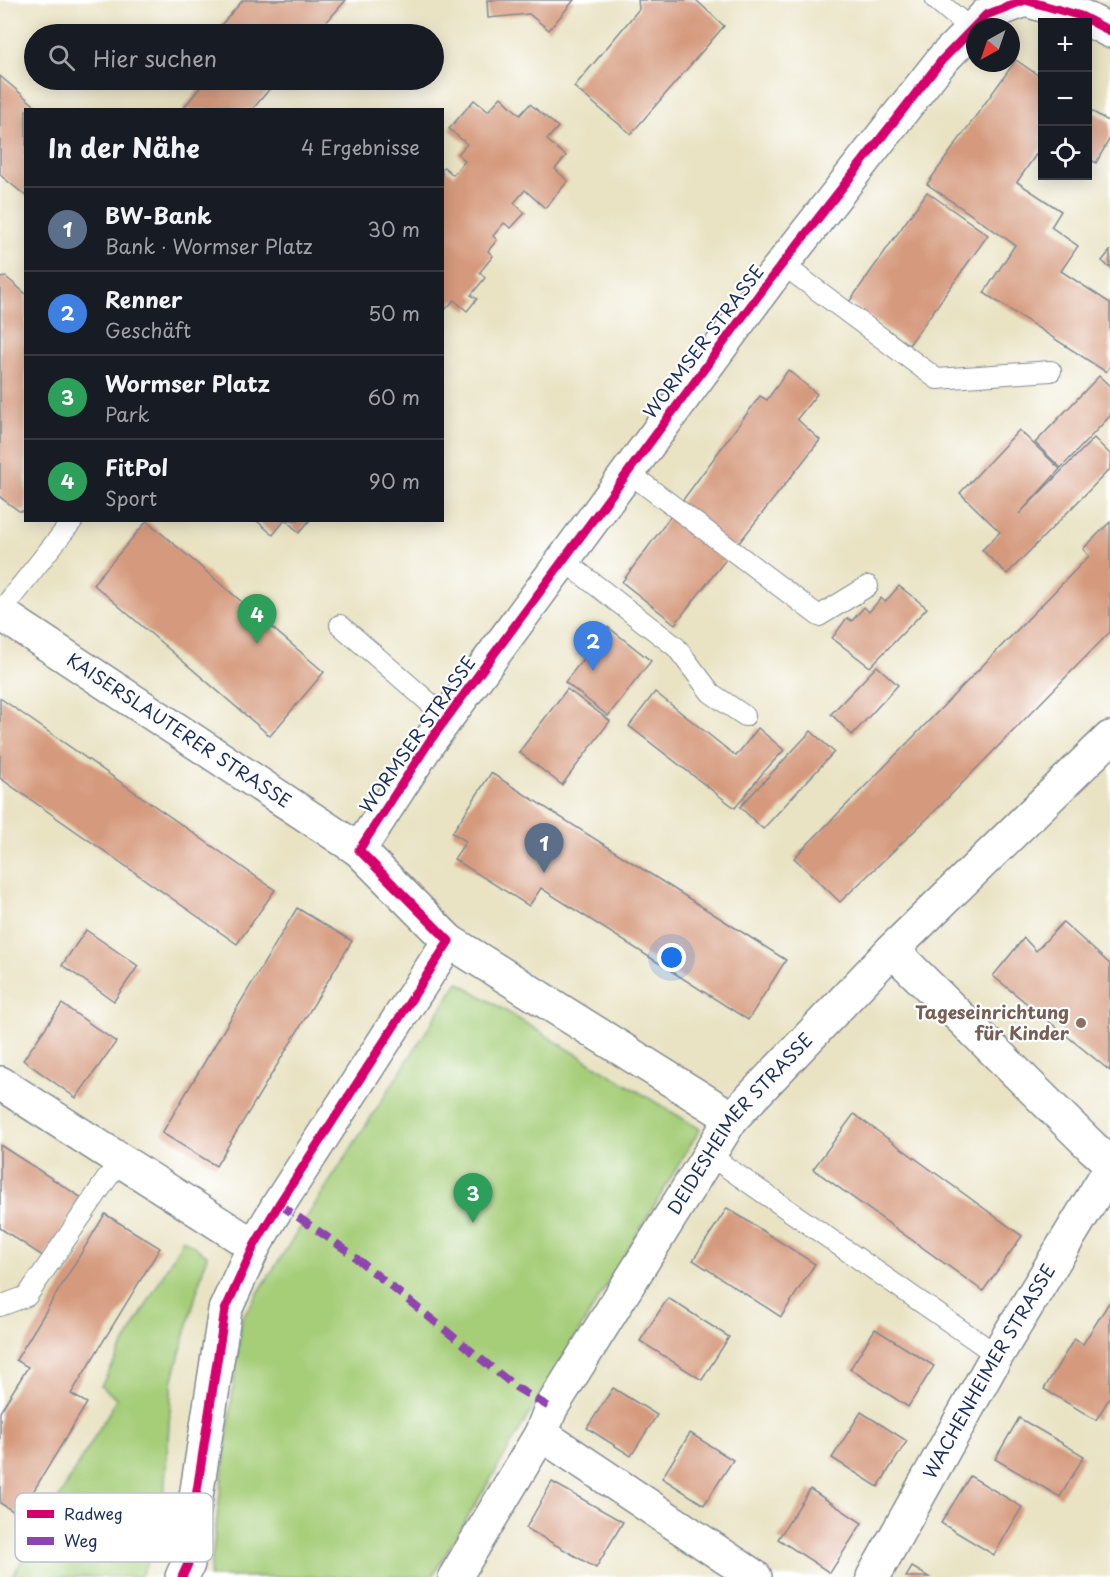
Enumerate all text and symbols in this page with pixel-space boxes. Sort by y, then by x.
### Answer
north arrow [966,18,1020,72]
map controls [1038,18,1092,180]
button: + [1038,18,1092,72]
search box [24,24,444,90]
icon: search [45,41,78,74]
text: Hier suchen [93,41,217,74]
button: − [1038,72,1092,126]
button: locate [1038,126,1092,180]
text: In der Nähe [48,128,200,167]
text: 4 Ergebnisse [301,132,420,162]
text: BW-Bank [105,198,212,231]
text: 1 [63,214,72,244]
text: 30 m [367,214,420,244]
text: Bank · Wormser Platz [105,231,313,261]
street label: WORMSER STRASSE [636,258,770,424]
text: Renner [105,282,182,315]
text: 2 [60,298,75,328]
text: 50 m [368,298,420,328]
text: Geschäft [105,315,191,345]
text: Wormser Platz [105,366,270,399]
text: 3 [61,382,74,412]
text: 60 m [368,382,420,412]
text: Park [105,399,150,429]
text: FitPol [105,450,168,483]
text: 4 [61,466,74,496]
text: 90 m [369,466,420,496]
text: Sport [105,483,157,513]
pin: 4 [238,594,276,644]
pin: 2 [574,622,612,671]
street label: KAISERSLAUTERER STRASSE [62,646,297,814]
street label: WORMSER STRASSE [352,650,481,818]
pin: 1 [524,824,564,873]
your location [657,943,686,972]
place label: Tageseinrichtung für Kinder [915,998,1070,1046]
marker: Tageseinrichtung für Kinder [1074,1016,1088,1030]
street label: DEIDESHEIMER STRASSE [660,1026,818,1219]
pin: 3 [454,1174,492,1223]
street label: WACHENHEIMER STRASSE [915,1258,1061,1483]
legend [15,1493,213,1562]
text: Radweg [64,1501,123,1525]
text: Weg [64,1528,97,1552]

